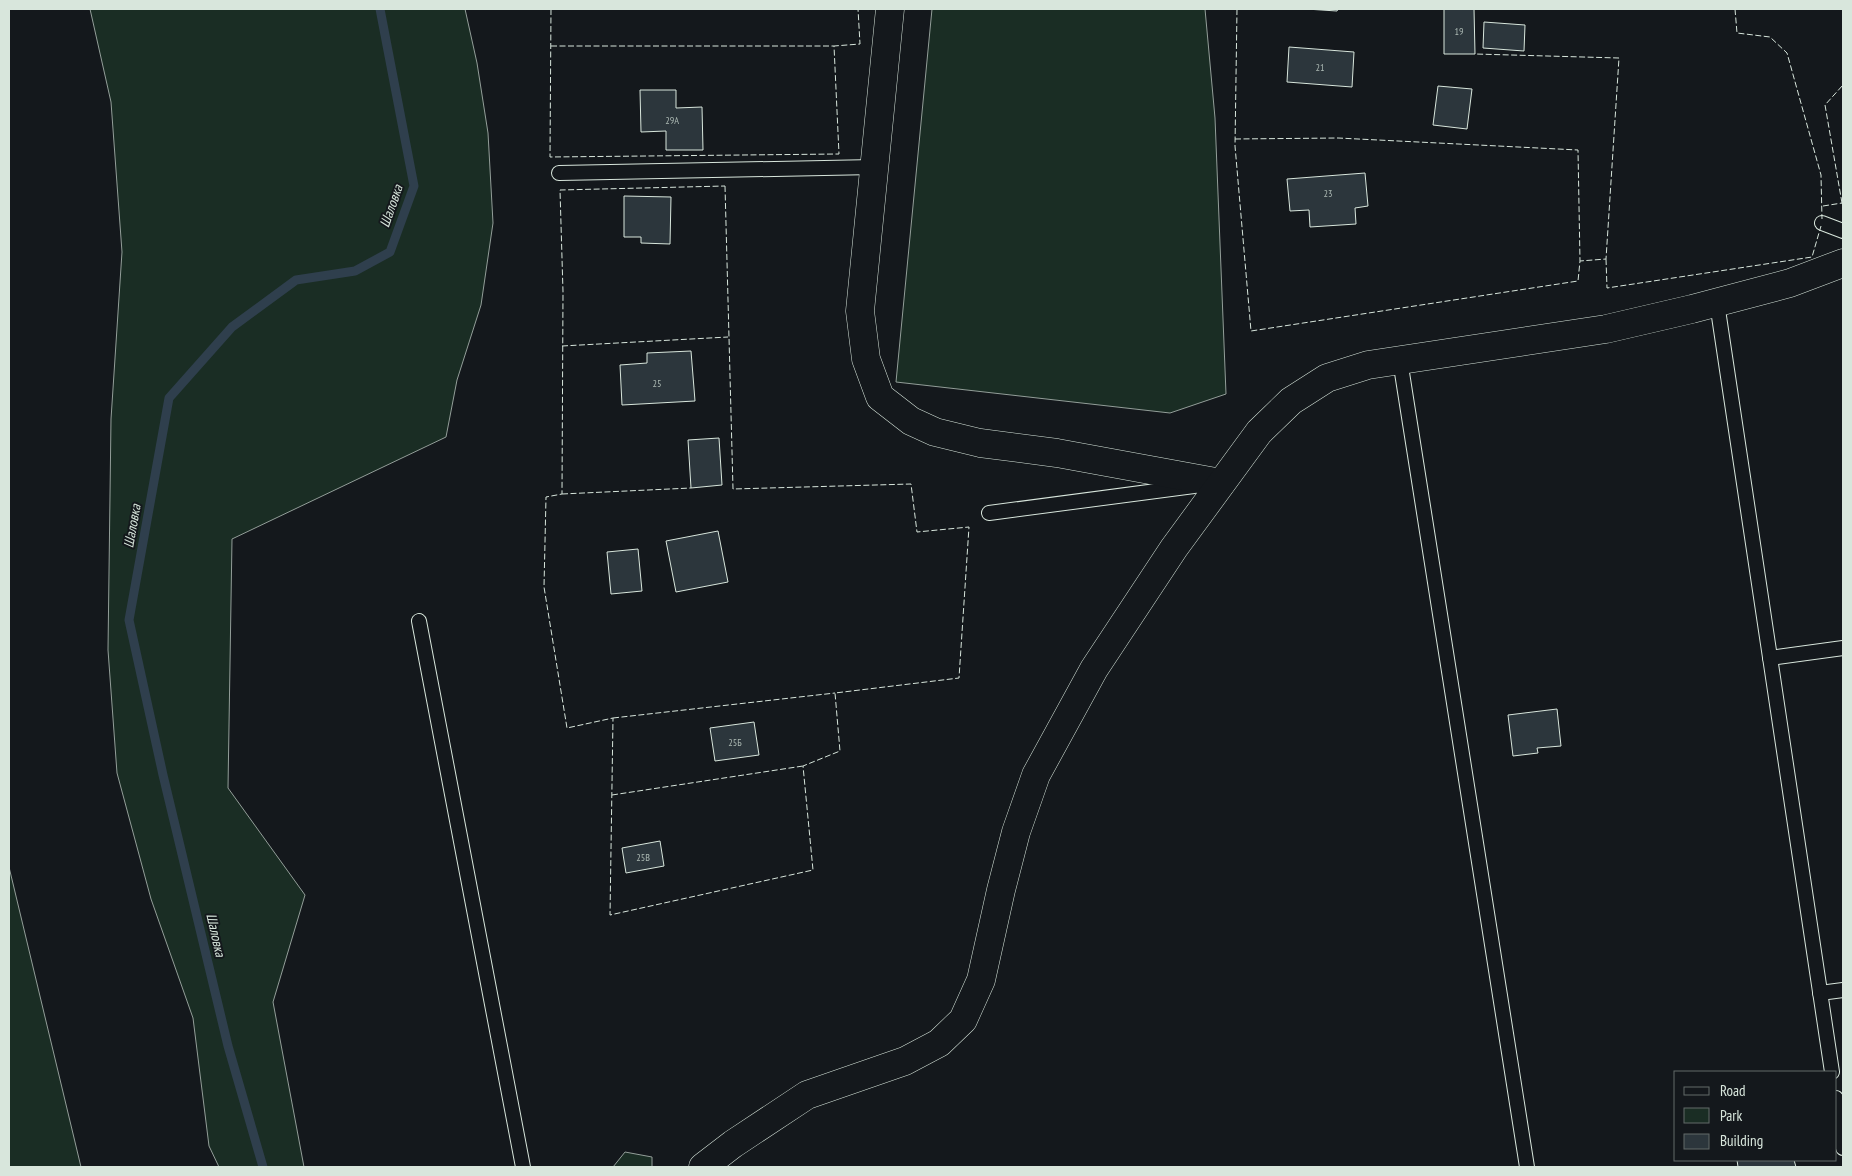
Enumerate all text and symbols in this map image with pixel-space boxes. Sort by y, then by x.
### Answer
house number: 19 [1455,25,1464,38]
house number: 21 [1316,61,1325,74]
house number: 29А [665,114,679,127]
water label: Шаловка [375,181,407,230]
house number: 23 [1324,187,1333,200]
house number: 25 [653,377,662,390]
water label: Шаловка [119,501,145,549]
house number: 25Б [728,736,742,749]
house number: 25В [636,851,650,864]
water label: Шаловка [202,912,230,960]
legend [1674,1071,1837,1161]
text: Road [1720,1081,1746,1100]
text: Park [1720,1106,1742,1125]
text: Building [1720,1131,1763,1150]

